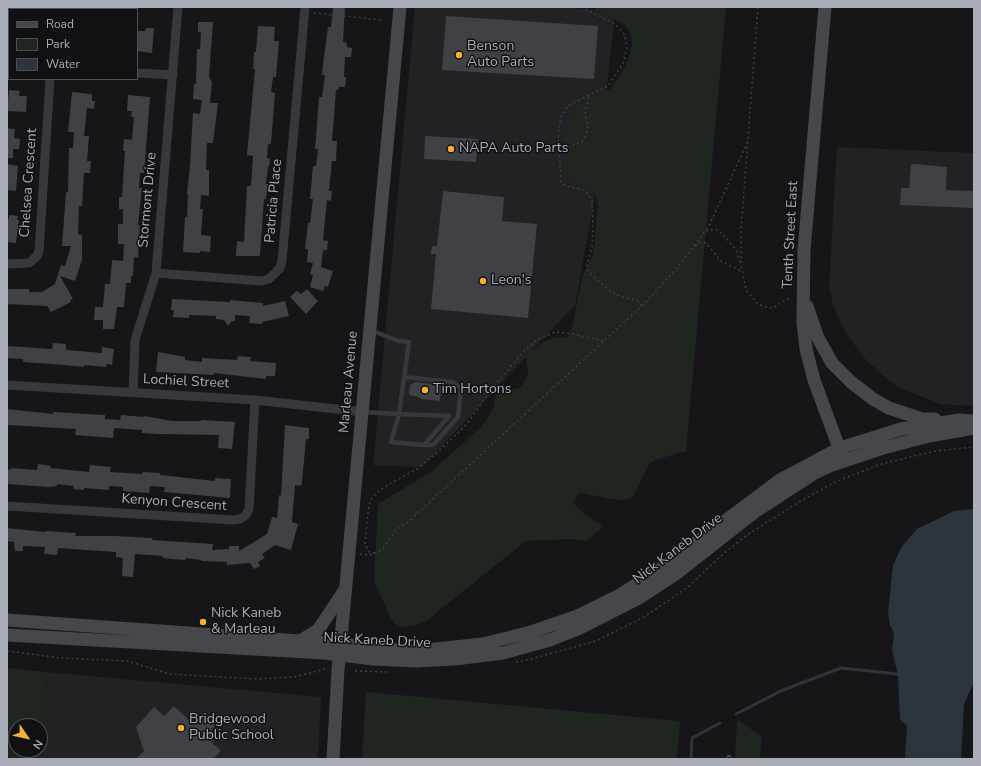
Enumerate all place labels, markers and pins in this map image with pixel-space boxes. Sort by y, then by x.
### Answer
place label: Benson Auto Parts [467,39,534,72]
marker: Benson Auto Parts [454,50,464,60]
place label: NAPA Auto Parts [459,141,568,157]
marker: NAPA Auto Parts [446,144,456,154]
place label: Leon's [491,273,532,289]
marker: Leon's [478,276,488,286]
place label: Tim Hortons [433,382,511,398]
marker: Tim Hortons [420,385,430,395]
place label: Nick Kaneb & Marleau [211,606,281,638]
marker: Nick Kaneb & Marleau [198,617,208,627]
place label: Bridgewood Public School [189,712,274,744]
marker: Bridgewood Public School [176,723,186,733]

